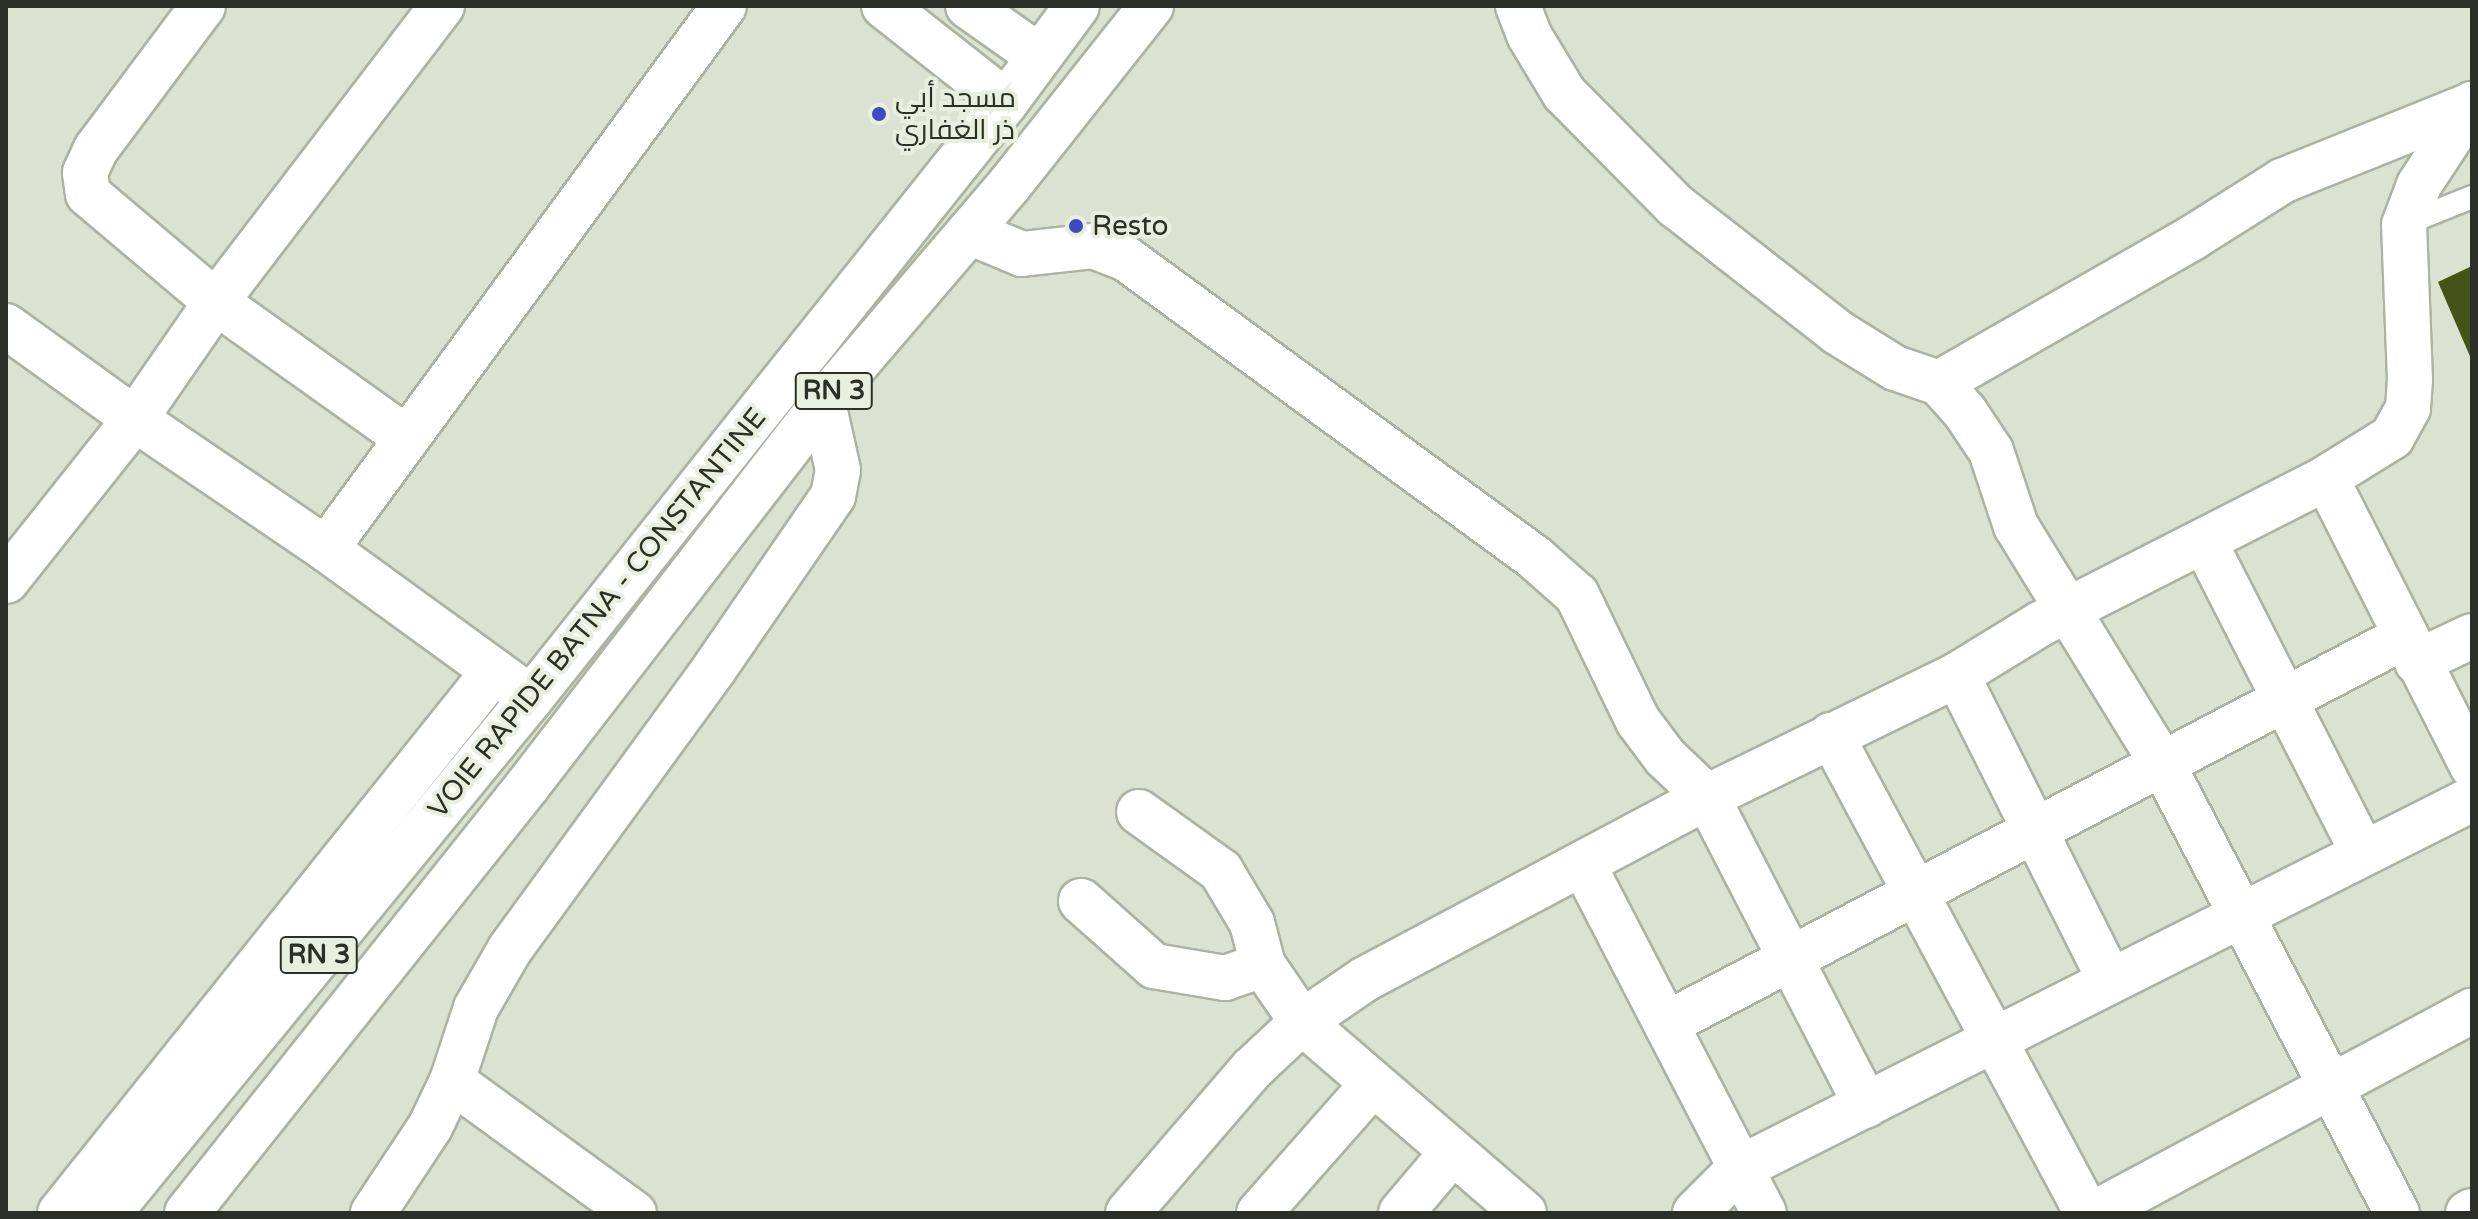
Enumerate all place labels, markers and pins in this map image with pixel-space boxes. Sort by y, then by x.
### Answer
place label: مسجد أبي ذر الغفاري [895,81,1016,147]
marker: مسجد أبي ذر الغفاري [870,105,888,123]
place label: Resto [1092,209,1169,243]
marker: Resto [1067,217,1085,235]

